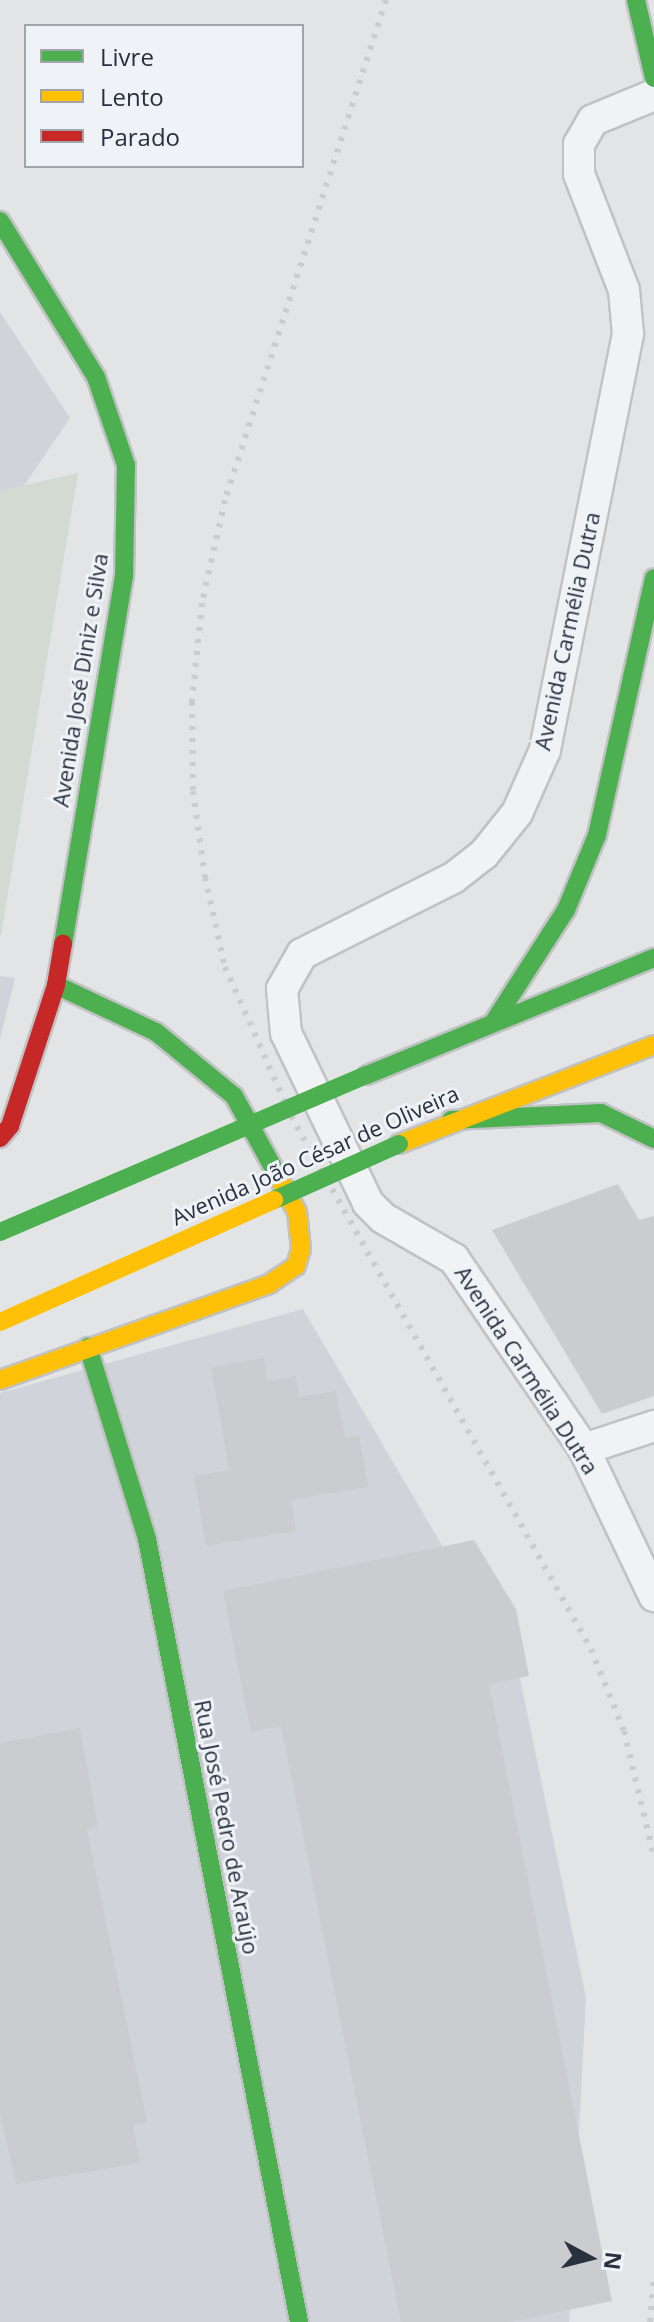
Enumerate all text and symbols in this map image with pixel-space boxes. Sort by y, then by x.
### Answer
legend [24,24,304,168]
text: Livre [100,40,154,73]
text: Lento [100,80,164,113]
text: Parado [100,120,180,153]
street label: Avenida Carmélia Dutra [529,509,605,753]
street label: Avenida José Diniz e Silva [47,551,113,809]
street label: Avenida João César de Oliveira [167,1080,463,1230]
street label: Avenida Carmélia Dutra [450,1261,604,1479]
street label: Rua José Pedro de Araújo [189,1698,265,1956]
north arrow [550,2218,630,2298]
text: N [598,2250,630,2272]

